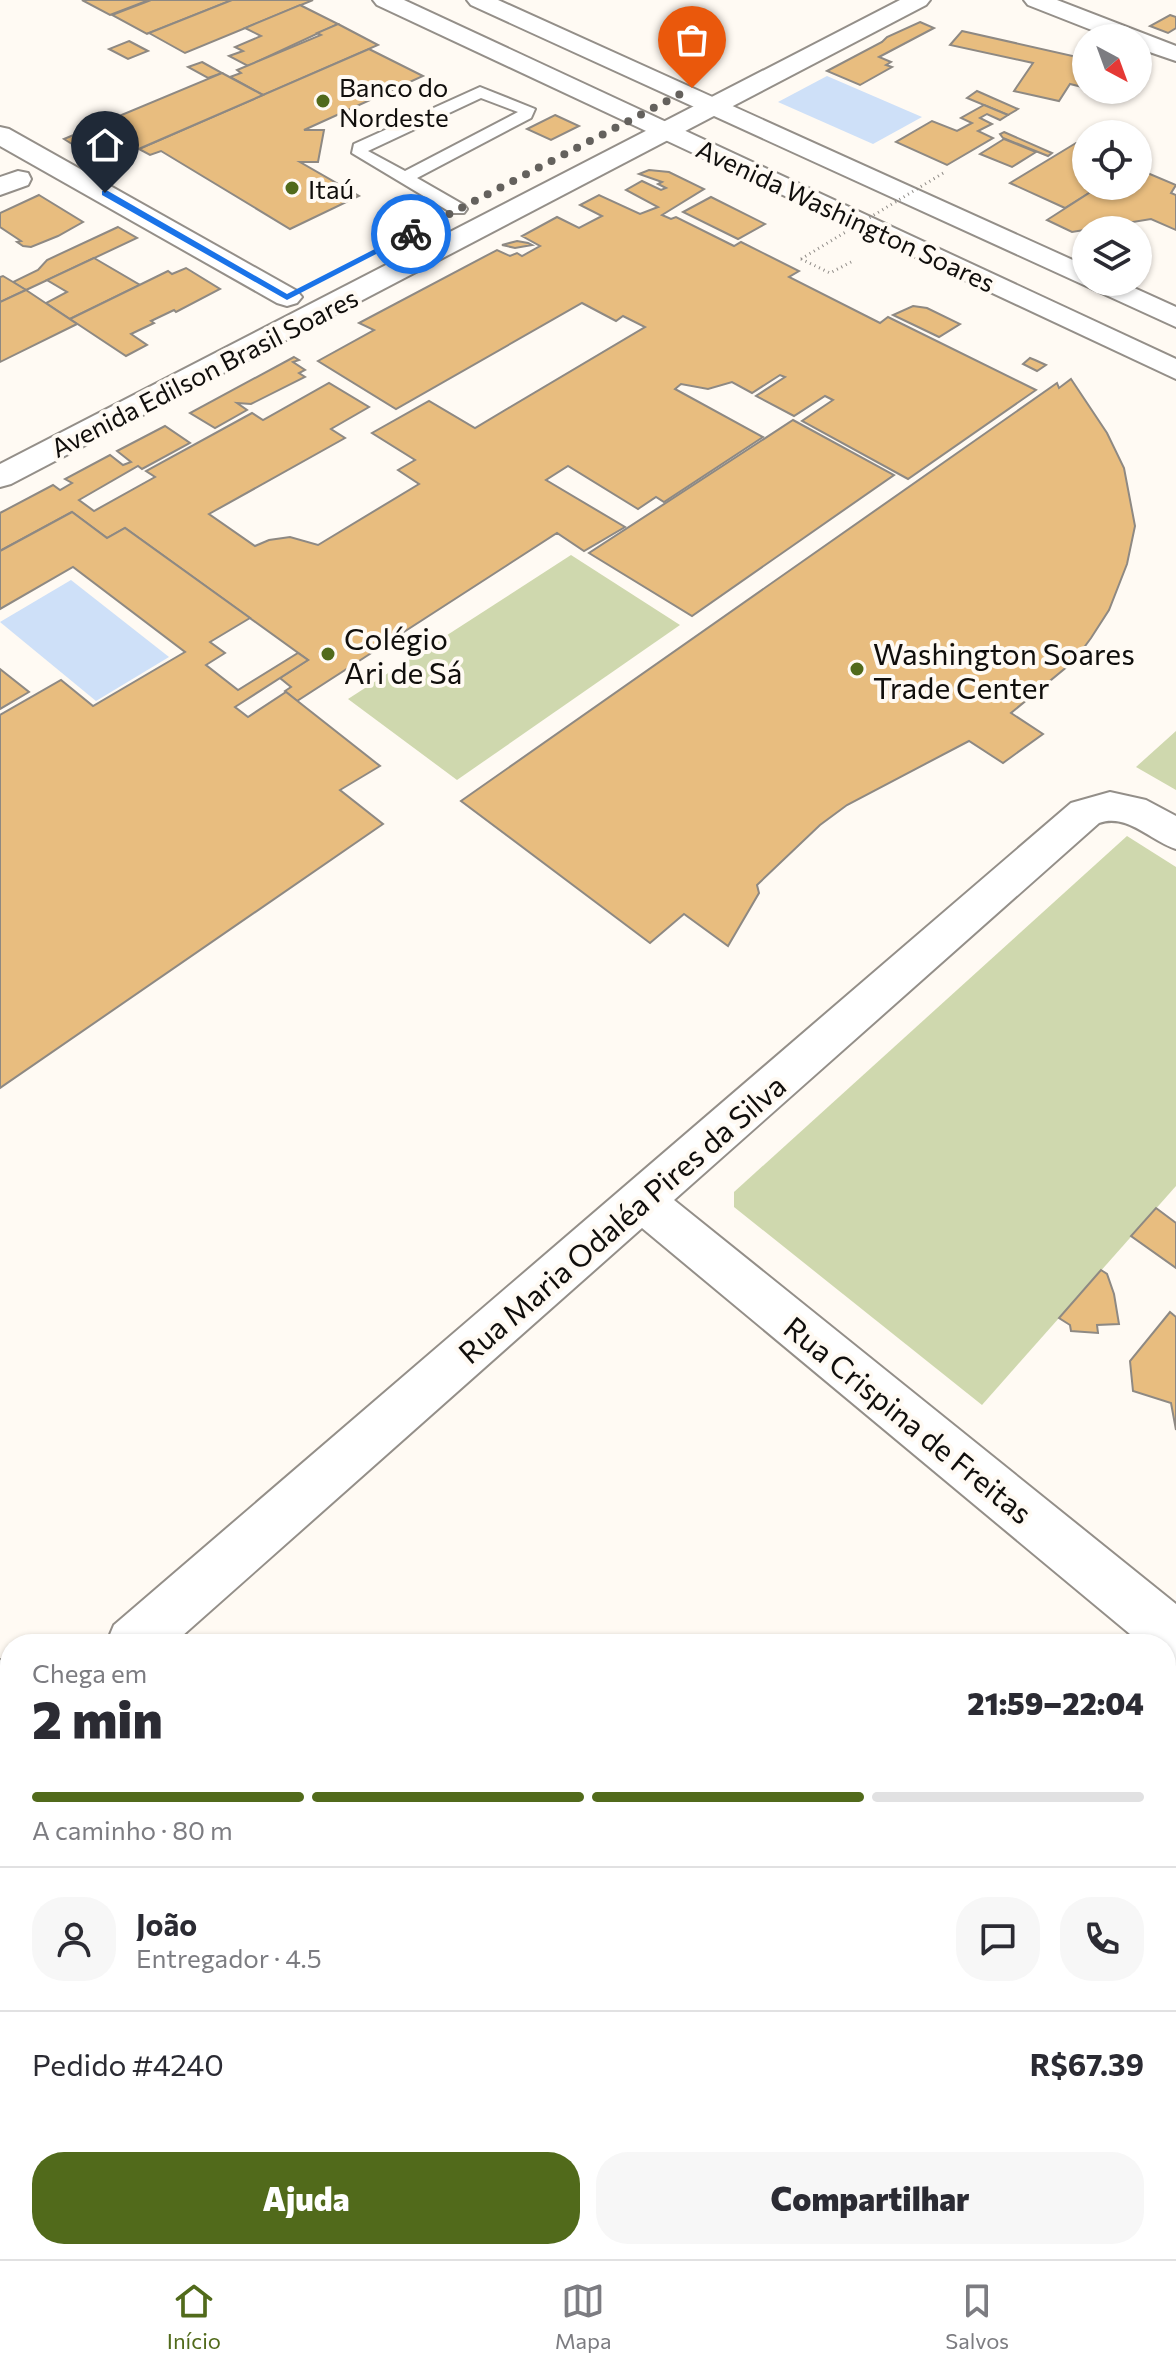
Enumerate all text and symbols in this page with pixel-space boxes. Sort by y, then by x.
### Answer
pin [658,6,726,88]
icon: bag [670,18,714,62]
north arrow [1072,24,1152,104]
map controls [1072,24,1152,296]
place label: Banco do Nordeste [339,71,449,132]
marker: Banco do Nordeste [314,92,332,110]
pin [71,111,139,193]
button: locate [1072,120,1152,200]
icon: home [83,123,127,167]
street label: Avenida Washington Soares [692,132,1000,298]
place label: Itaú [308,173,354,204]
marker: Itaú [283,179,301,197]
courier [371,194,451,274]
icon: bike [389,212,433,256]
button: layers [1072,216,1152,296]
street label: Avenida Edilson Brasil Soares [45,281,363,463]
place label: Colégio Ari de Sá [344,619,462,690]
place label: Washington Soares Trade Center [873,634,1135,705]
marker: Colégio Ari de Sá [319,645,337,663]
marker: Washington Soares Trade Center [848,660,866,678]
street label: Rua Maria Odaléa Pires da Silva [450,1066,792,1370]
street label: Rua Crispina de Freitas [778,1308,1040,1530]
text: Chega em [32,1657,147,1688]
text: 21:59–22:04 [967,1684,1144,1721]
text: 2 min [32,1686,163,1750]
text: A caminho · 80 m [32,1814,233,1845]
button: person [32,1897,116,1981]
button: chat [956,1897,1040,1981]
button: phone [1060,1897,1144,1981]
text: João [136,1905,197,1942]
text: Entregador · 4.5 [136,1942,322,1973]
text: Pedido #4240 [32,2045,224,2082]
text: R$67.39 [1030,2045,1144,2082]
button: Ajuda [32,2152,580,2244]
button: Compartilhar [596,2152,1144,2244]
tab: Início [167,2279,221,2354]
tab: Mapa [555,2279,612,2354]
tab: Salvos [945,2279,1009,2354]

